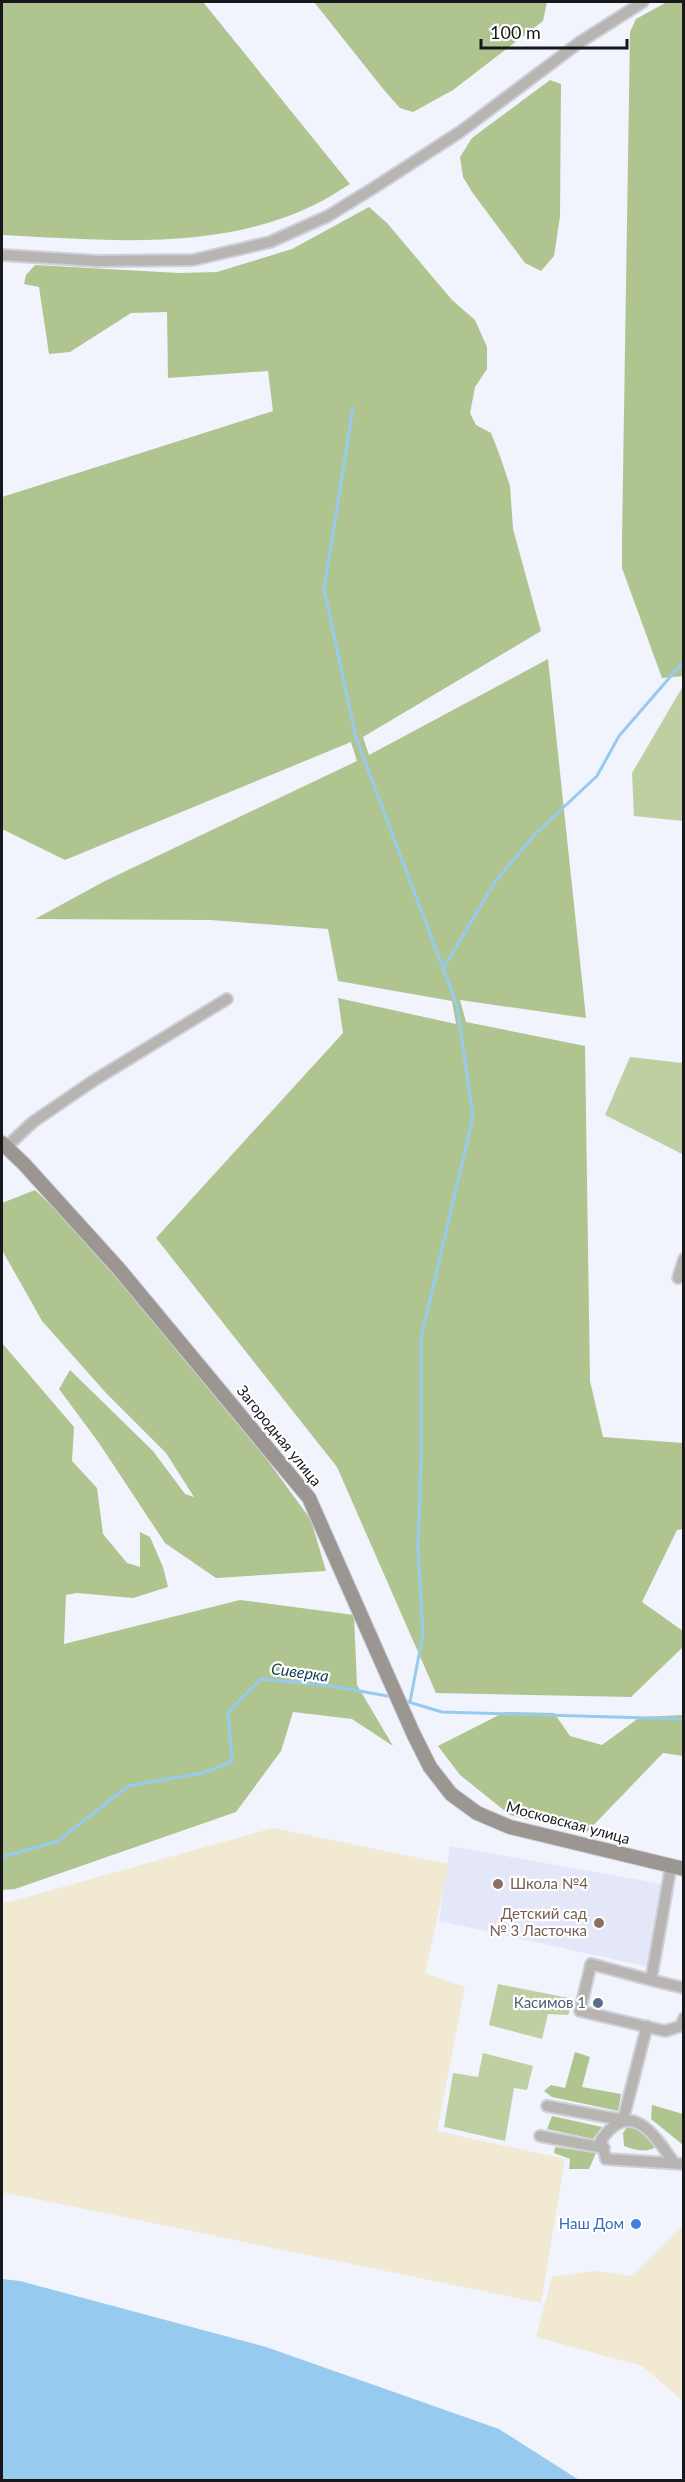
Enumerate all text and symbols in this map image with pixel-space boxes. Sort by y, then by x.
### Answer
scale bar [481,12,626,50]
text: 100 m [490,21,541,43]
street label: Загородная улица [234,1381,326,1489]
water label: Сиверка [270,1658,330,1685]
street label: Московская улица [504,1797,632,1847]
place label: Школа №4 [510,1874,588,1892]
marker: Школа №4 [491,1877,505,1891]
place label: Детский сад № 3 Ласточка [489,1904,587,1939]
marker: Детский сад № 3 Ласточка [592,1916,606,1930]
place label: Касимов 1 [514,1993,586,2011]
marker: Касимов 1 [591,1996,605,2010]
place label: Наш Дом [559,2214,624,2232]
marker: Наш Дом [629,2217,643,2231]

